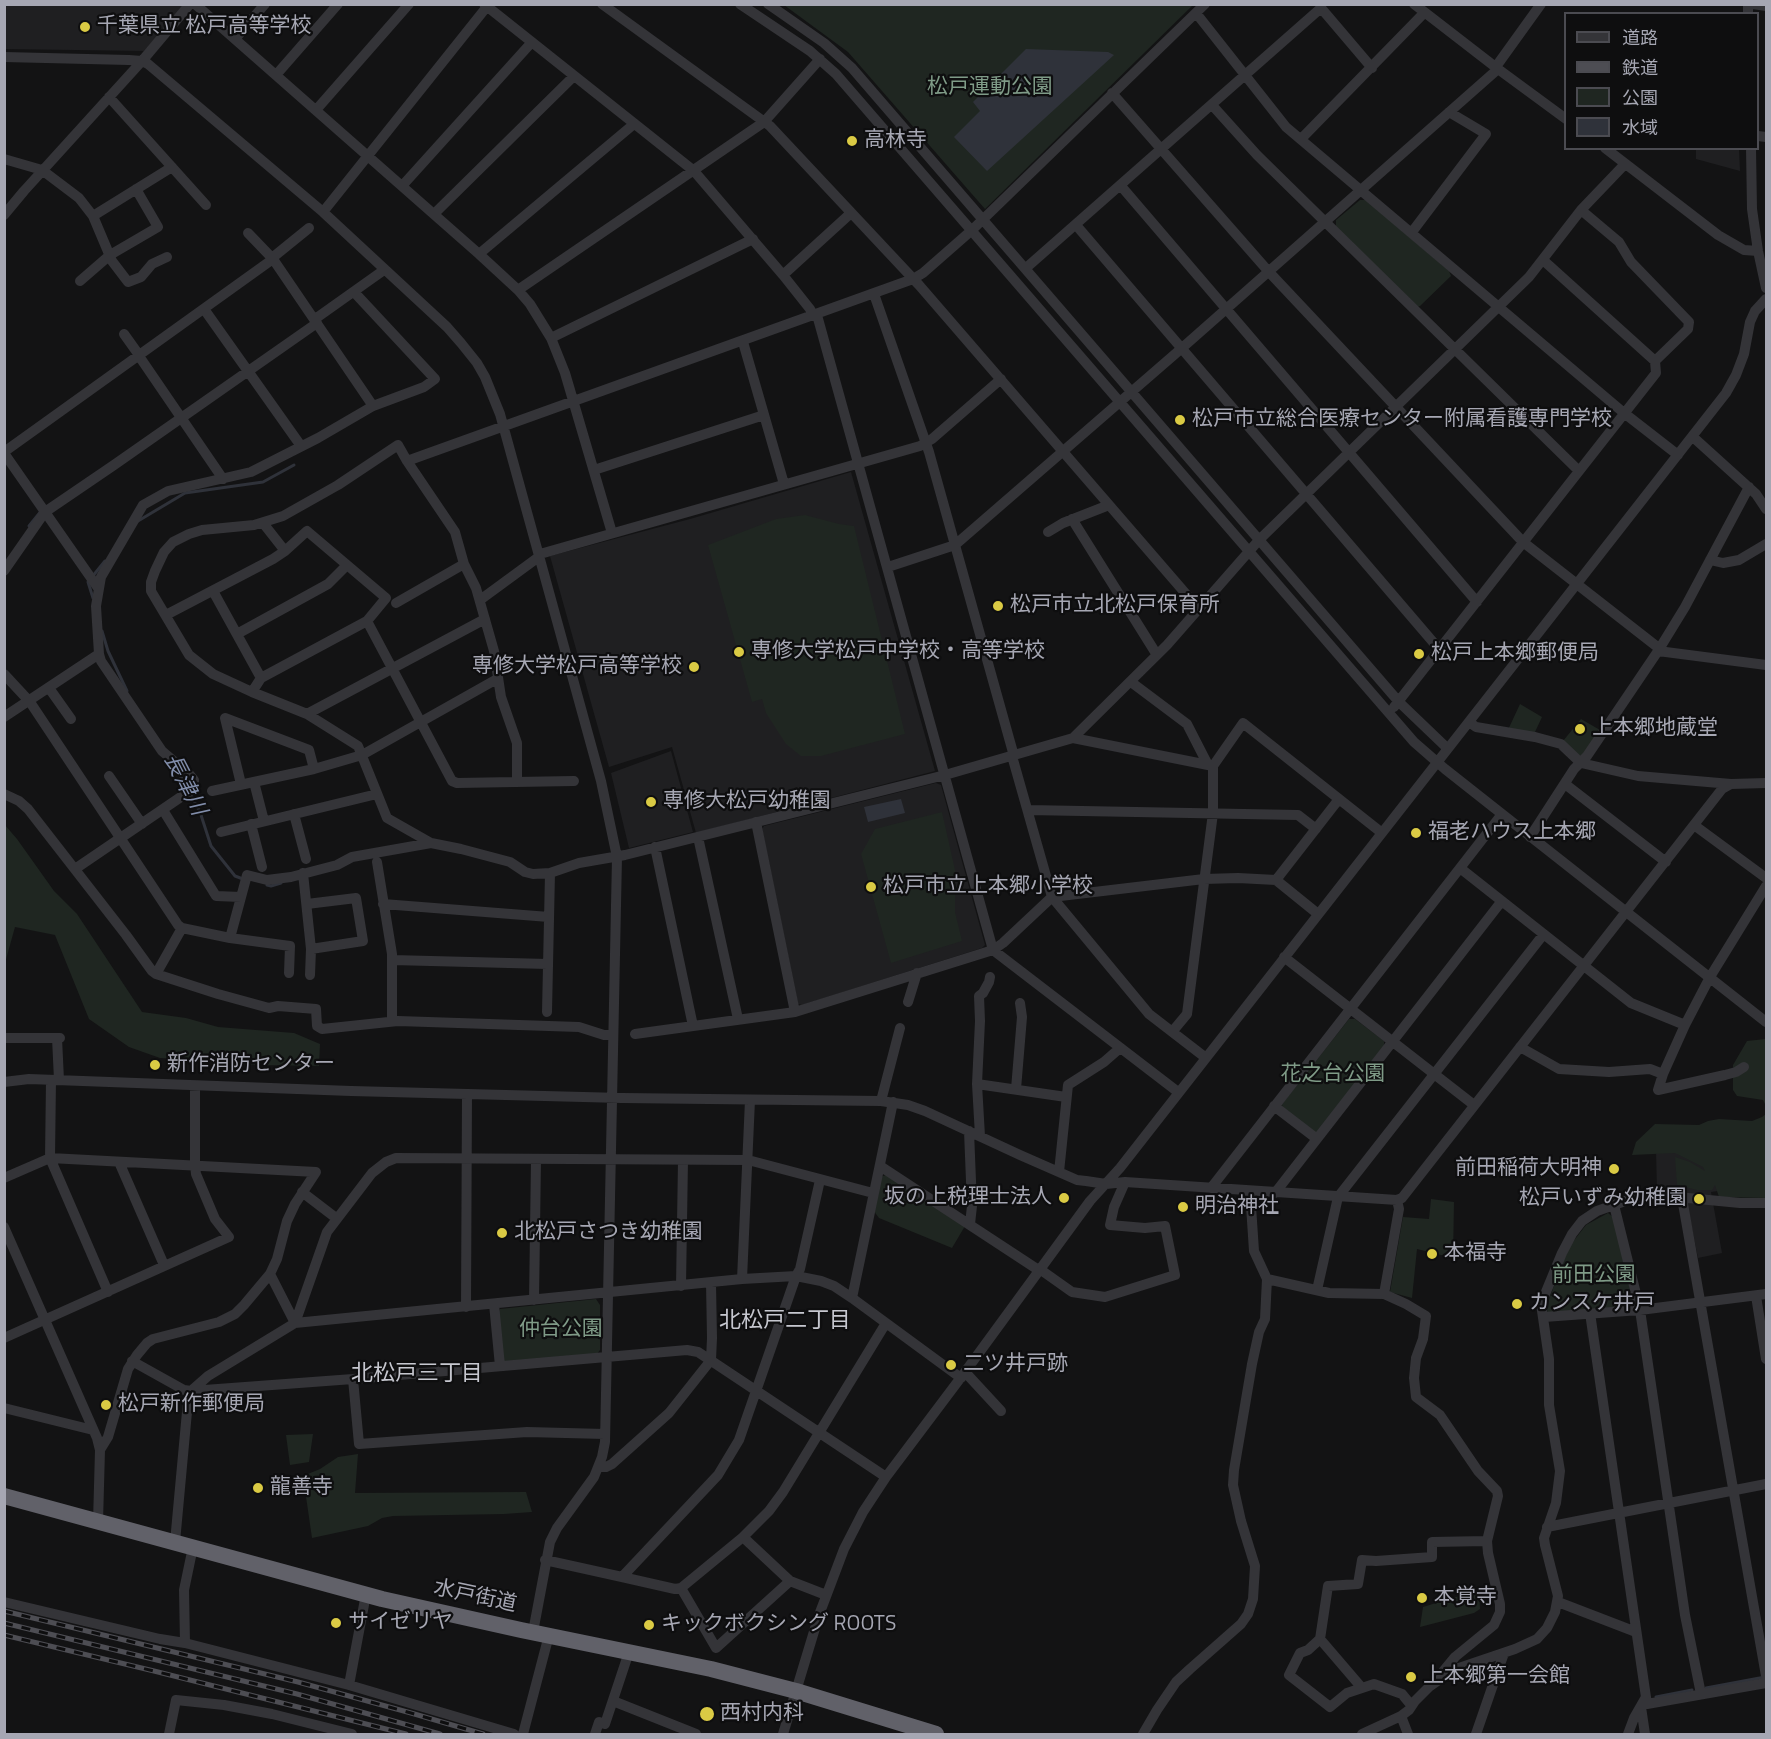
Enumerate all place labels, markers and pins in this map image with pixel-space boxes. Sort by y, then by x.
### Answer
place label: 千葉県立 松戸高等学校 [97,14,312,40]
marker: 千葉県立 松戸高等学校 [78,20,92,34]
place label: 高林寺 [864,128,927,154]
marker: 高林寺 [845,134,859,148]
place label: 松戸市立総合医療センター附属看護専門学校 [1192,407,1612,433]
marker: 松戸市立総合医療センター附属看護専門学校 [1173,413,1187,427]
place label: 松戸市立北松戸保育所 [1010,593,1220,619]
marker: 松戸市立北松戸保育所 [991,599,1005,613]
place label: 専修大学松戸中学校・高等学校 [751,639,1045,665]
place label: 松戸上本郷郵便局 [1431,641,1599,667]
marker: 専修大学松戸中学校・高等学校 [732,645,746,659]
marker: 松戸上本郷郵便局 [1412,647,1426,661]
place label: 専修大学松戸高等学校 [472,654,682,680]
marker: 専修大学松戸高等学校 [687,660,701,674]
place label: 上本郷地蔵堂 [1592,716,1718,742]
marker: 上本郷地蔵堂 [1573,722,1587,736]
place label: 専修大松戸幼稚園 [663,789,831,815]
marker: 専修大松戸幼稚園 [644,795,658,809]
place label: 福老ハウス上本郷 [1428,820,1596,846]
marker: 福老ハウス上本郷 [1409,826,1423,840]
place label: 松戸市立上本郷小学校 [883,874,1093,900]
marker: 松戸市立上本郷小学校 [864,880,878,894]
place label: 新作消防センター [167,1052,335,1078]
marker: 新作消防センター [148,1058,162,1072]
place label: 前田稲荷大明神 [1455,1156,1602,1182]
marker: 前田稲荷大明神 [1607,1162,1621,1176]
place label: 坂の上税理士法人 [884,1185,1052,1211]
place label: 松戸いずみ幼稚園 [1519,1186,1687,1212]
marker: 坂の上税理士法人 [1057,1191,1071,1205]
marker: 松戸いずみ幼稚園 [1692,1192,1706,1206]
place label: 明治神社 [1195,1194,1279,1220]
marker: 明治神社 [1176,1200,1190,1214]
place label: 北松戸さつき幼稚園 [514,1220,703,1246]
marker: 北松戸さつき幼稚園 [495,1226,509,1240]
place label: 本福寺 [1444,1241,1507,1267]
marker: 本福寺 [1425,1247,1439,1261]
place label: カンスケ井戸 [1529,1291,1655,1317]
marker: カンスケ井戸 [1510,1297,1524,1311]
place label: 二ツ井戸跡 [963,1352,1068,1378]
marker: 二ツ井戸跡 [944,1358,958,1372]
place label: 松戸新作郵便局 [118,1392,265,1418]
marker: 松戸新作郵便局 [99,1398,113,1412]
place label: 龍善寺 [270,1475,333,1501]
marker: 龍善寺 [251,1481,265,1495]
place label: 本覚寺 [1434,1585,1497,1611]
marker: 本覚寺 [1415,1591,1429,1605]
place label: サイゼリヤ [348,1610,453,1636]
place label: キックボクシング ROOTS [661,1612,896,1638]
marker: サイゼリヤ [329,1616,343,1630]
marker: キックボクシング ROOTS [642,1618,656,1632]
place label: 上本郷第一会館 [1423,1664,1570,1690]
marker: 上本郷第一会館 [1404,1670,1418,1684]
place label: 西村内科 [720,1701,804,1727]
marker: 西村内科 [698,1705,716,1723]

